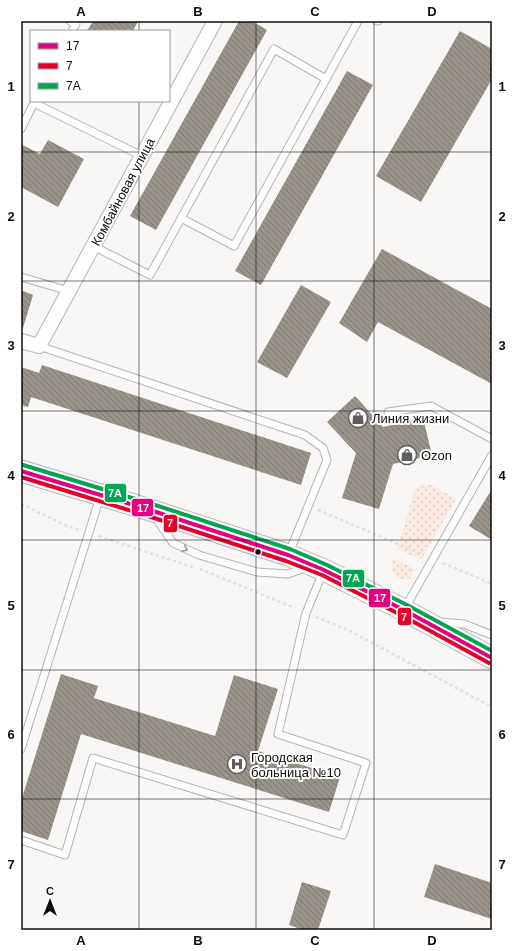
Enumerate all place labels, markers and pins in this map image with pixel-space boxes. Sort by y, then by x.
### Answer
shop icon: Линия жизни [347,407,369,429]
place label: Линия жизни [372,411,449,426]
shop icon: Ozon [396,444,418,466]
place label: Ozon [421,448,452,463]
unlabelled marker [253,547,263,557]
place label: Городская больница №10 [251,750,341,780]
hospital icon: Городская больница №10 [226,753,248,775]

